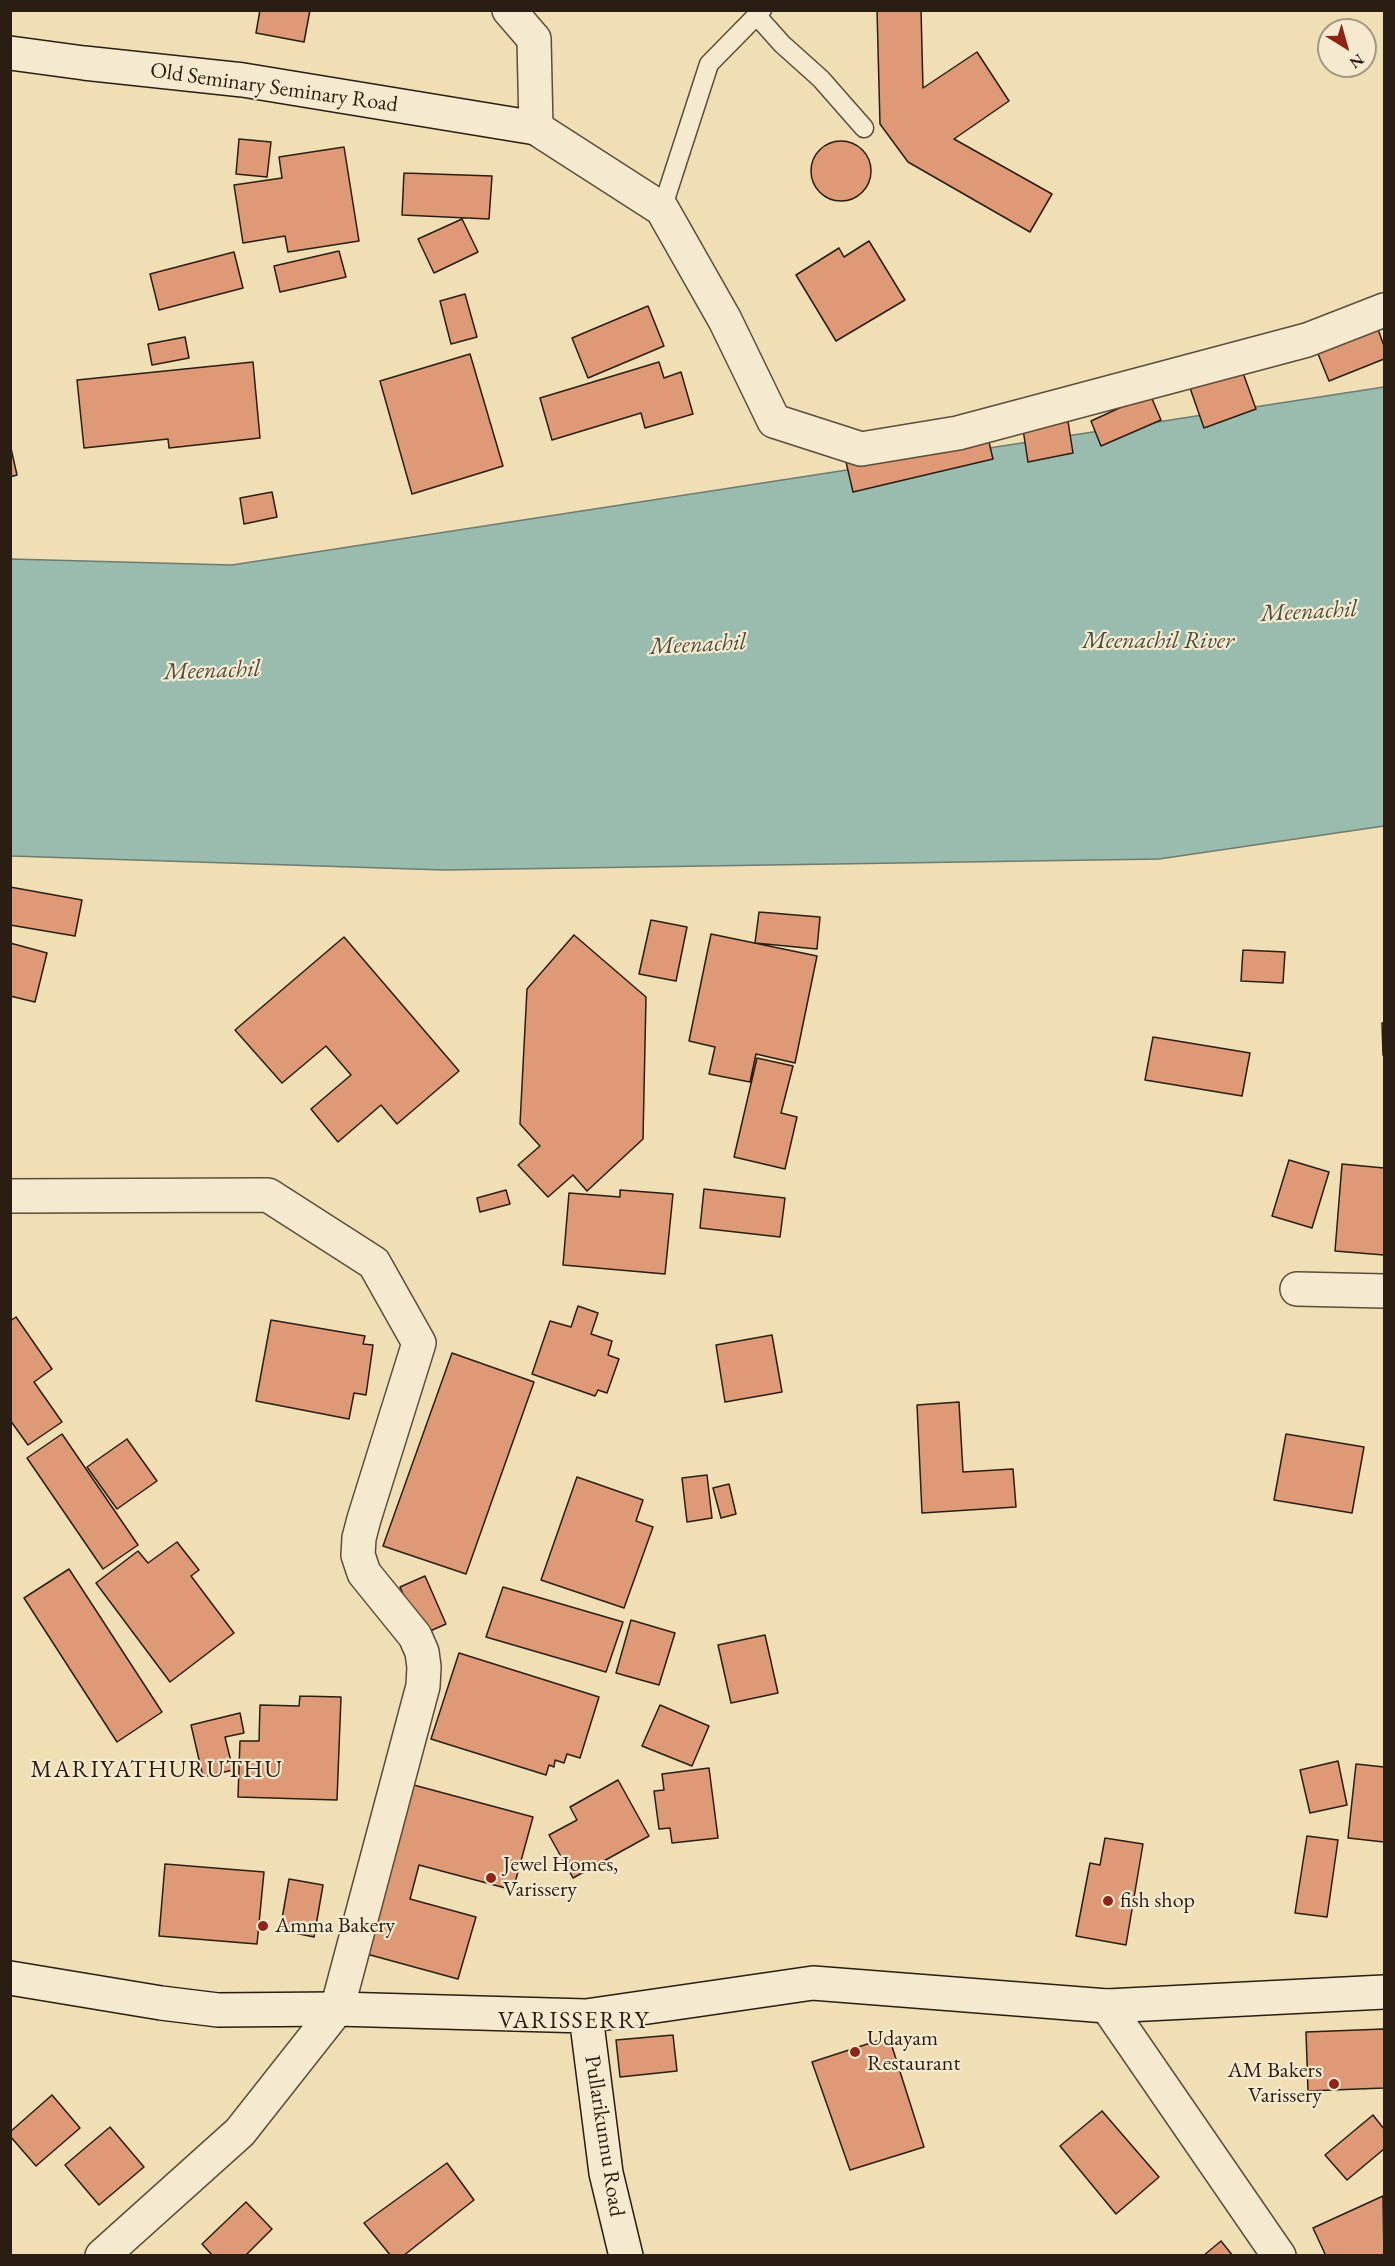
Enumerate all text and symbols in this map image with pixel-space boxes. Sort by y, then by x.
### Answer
north arrow [1317,18,1377,78]
text: N [1345,49,1368,73]
street label: Old Seminary Seminary Road [148,58,400,118]
water label: Meenachil [1260,595,1358,629]
water label: Meenachil River [1082,627,1234,655]
water label: Meenachil [649,628,747,662]
water label: Meenachil [163,655,261,687]
district label: MARIYATHURUTHU [31,1756,283,1784]
place label: Jewel Homes, Varissery [503,1852,618,1904]
marker: Jewel Homes, Varissery [484,1871,498,1885]
place label: fish shop [1120,1888,1195,1914]
marker: fish shop [1101,1894,1115,1908]
place label: Amma Bakery [275,1913,395,1939]
marker: Amma Bakery [256,1919,270,1933]
district label: VARISSERRY [498,2007,650,2035]
place label: Udayam Restaurant [867,2026,960,2078]
marker: Udayam Restaurant [848,2045,862,2059]
street label: Pullarikunnu Road [578,2053,630,2219]
place label: AM Bakers Varissery [1228,2058,1322,2110]
marker: AM Bakers Varissery [1327,2077,1341,2091]

